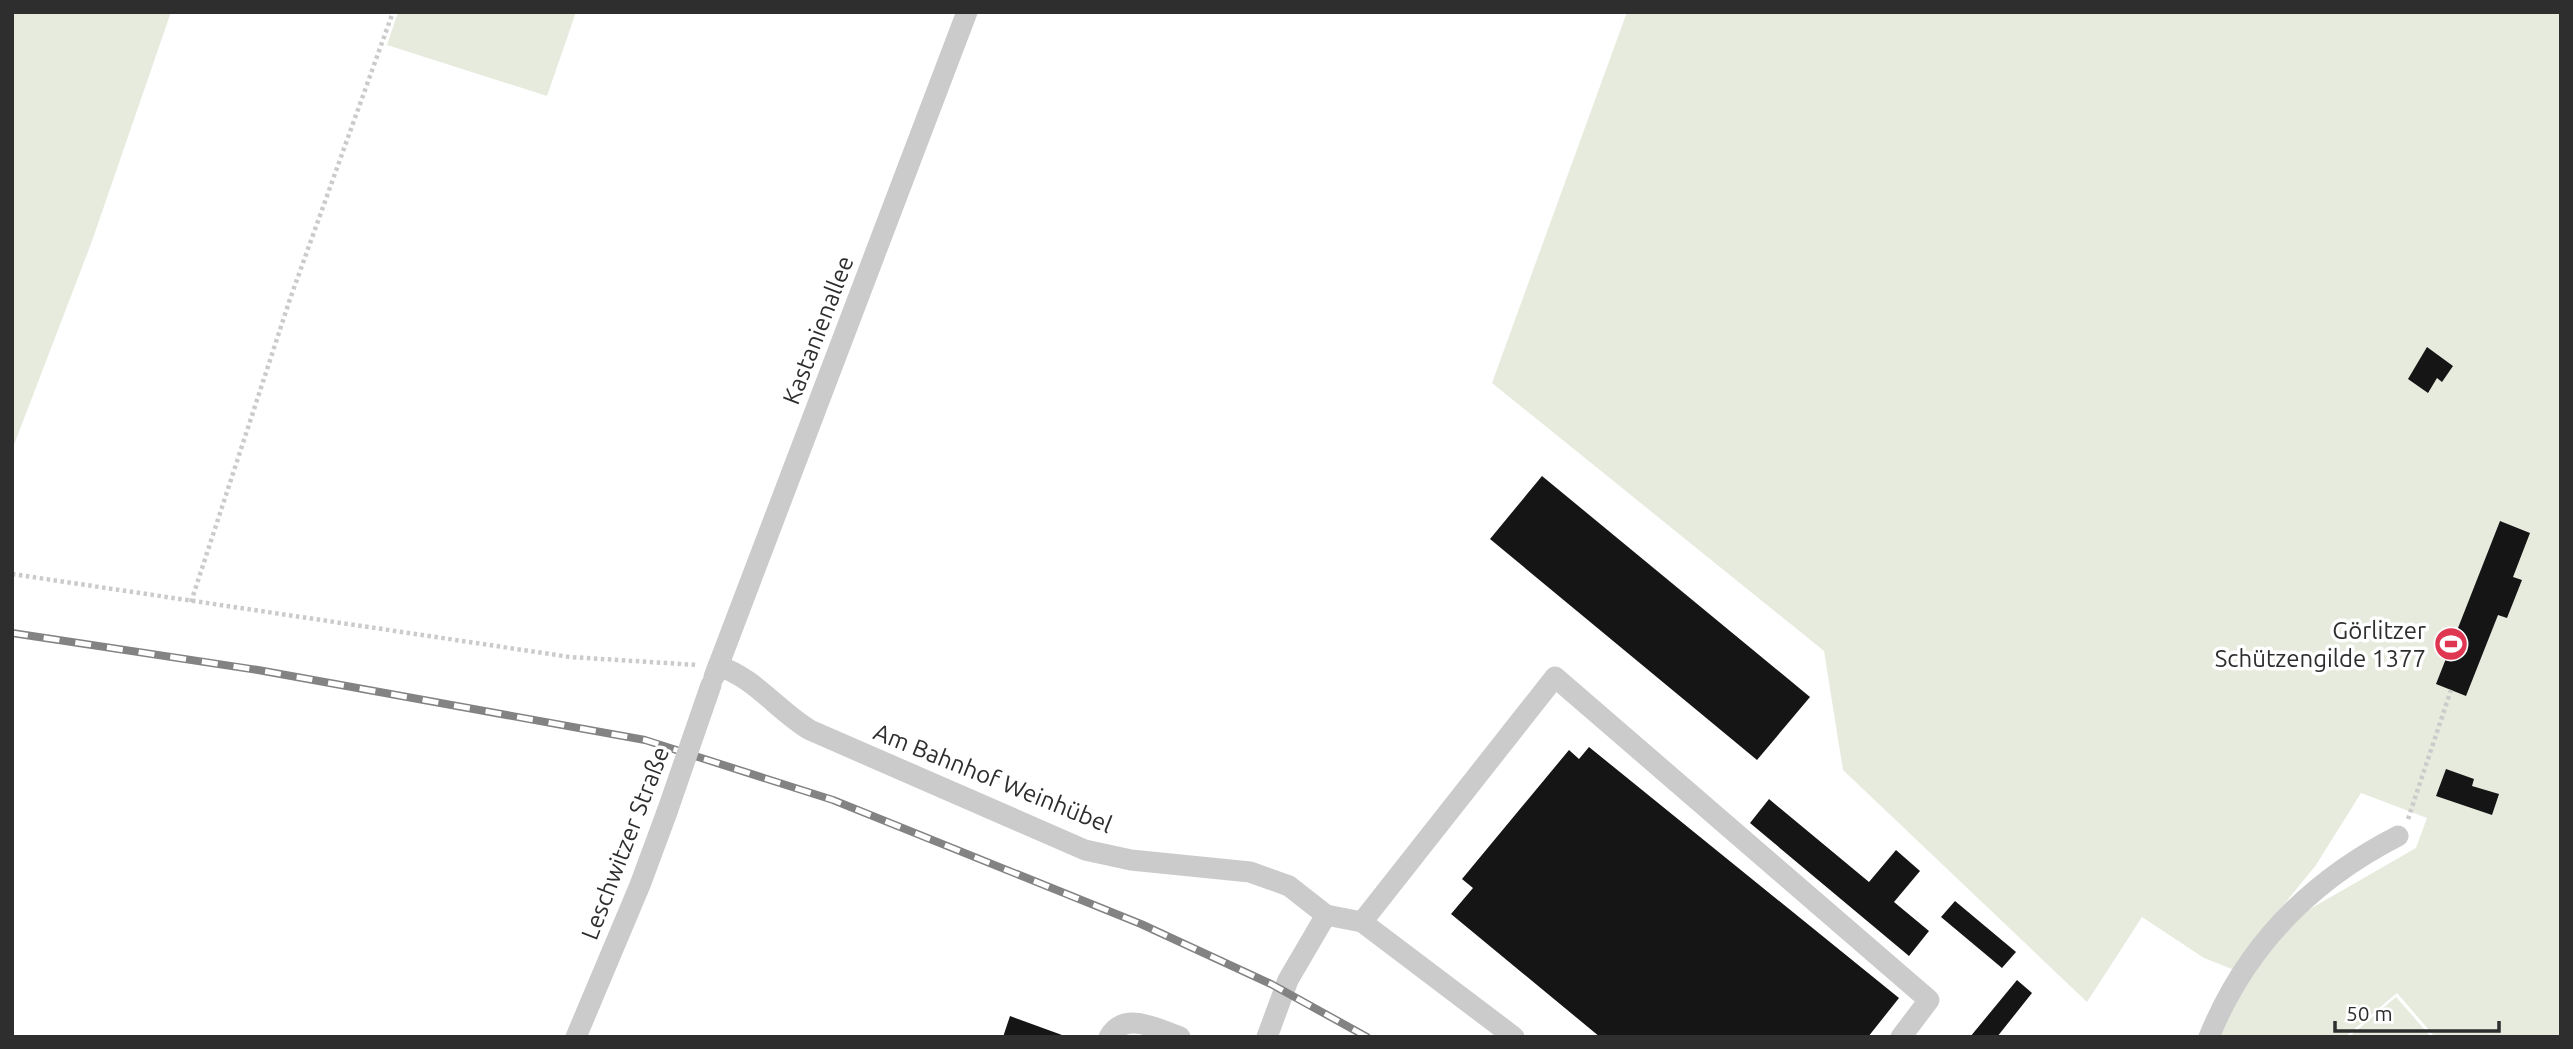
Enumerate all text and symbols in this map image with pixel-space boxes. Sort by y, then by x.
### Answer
street label: Kastanienallee [777,252,859,408]
place label: Görlitzer Schützengilde 1377 [2215,617,2426,672]
sports icon: Görlitzer Schützengilde 1377 [2432,625,2470,663]
street label: Am Bahnhof Weinhübel [870,718,1116,838]
street label: Leschwitzer Straße [576,743,674,943]
scale bar [2335,990,2500,1034]
text: 50 m [2346,1001,2393,1025]

